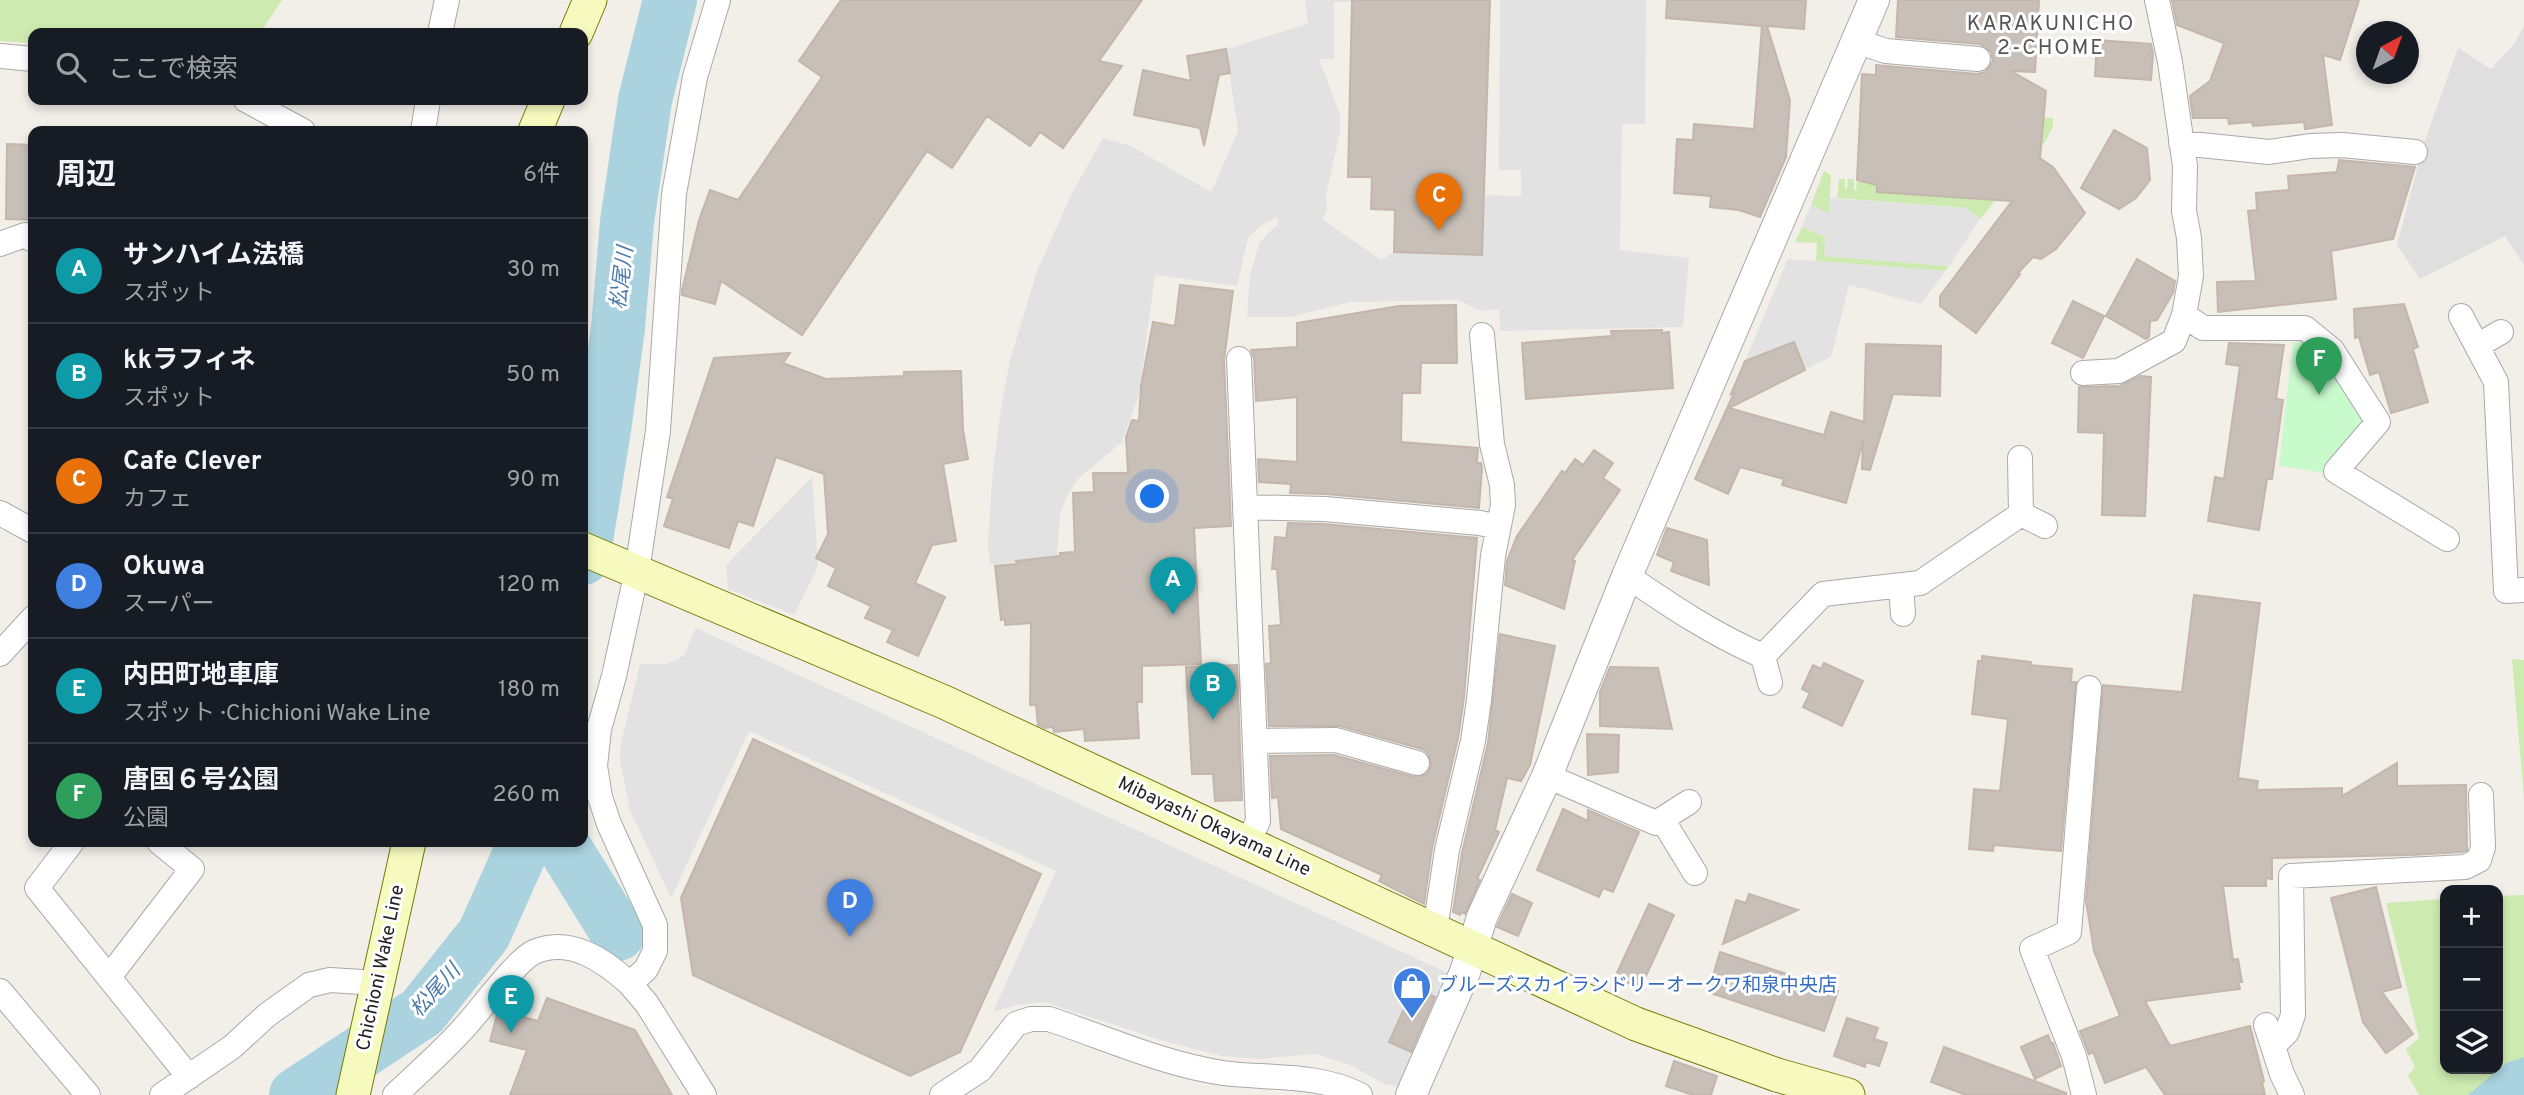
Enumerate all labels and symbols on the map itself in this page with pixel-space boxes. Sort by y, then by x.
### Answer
district label: KARAKUNICHO 2-CHOME [1967,11,2135,62]
north arrow [2356,21,2419,84]
pin: C [1416,173,1462,231]
water label: 松尾川 [606,243,640,311]
pin: F [2296,337,2342,395]
your location [1135,479,1169,513]
pin: A [1150,557,1196,615]
pin: B [1190,662,1236,720]
street label: Mibayashi Okayama Line [1114,772,1314,882]
pin: D [827,879,873,937]
street label: Chichioni Wake Line [352,883,410,1053]
water label: 松尾川 [405,957,468,1023]
shop icon: ブルーズスカイランドリーオークワ和泉中央店 [1391,965,1433,1020]
place label: ブルーズスカイランドリーオークワ和泉中央店 [1439,974,1837,998]
pin: E [488,975,534,1033]

